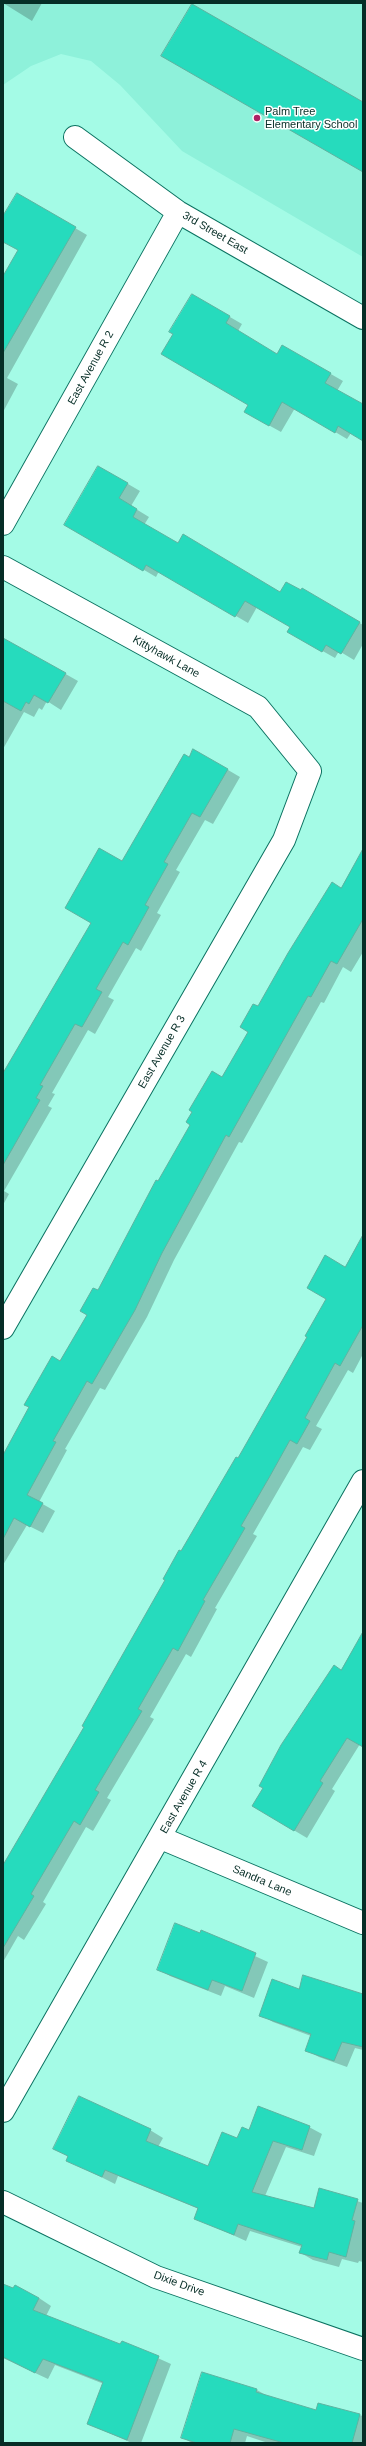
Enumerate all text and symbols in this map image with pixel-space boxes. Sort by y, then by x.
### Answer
place label: Palm Tree Elementary School [265,105,357,131]
marker: Palm Tree Elementary School [252,113,262,123]
street label: 3rd Street East [180,209,250,257]
street label: East Avenue R 2 [65,329,117,407]
street label: Kittyhawk Lane [130,633,202,681]
street label: East Avenue R 3 [136,1013,188,1091]
street label: East Avenue R 4 [158,1758,210,1836]
street label: Sandra Lane [230,1863,294,1899]
street label: Dixie Drive [152,2269,206,2299]

